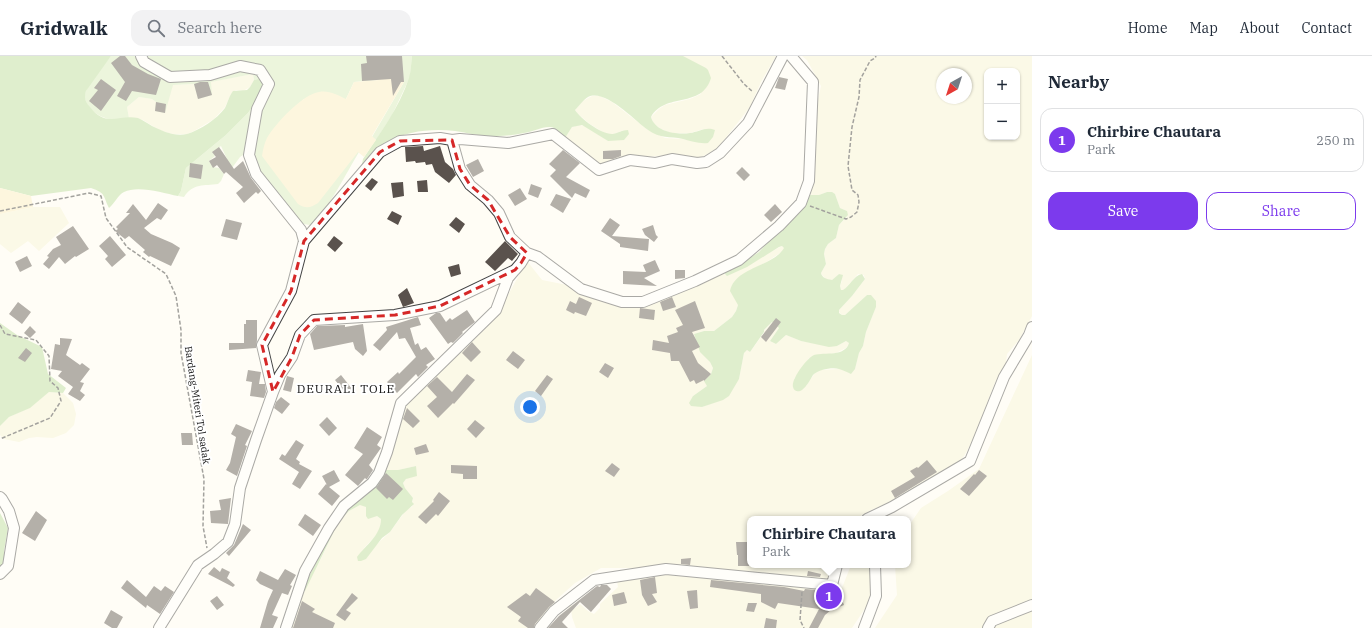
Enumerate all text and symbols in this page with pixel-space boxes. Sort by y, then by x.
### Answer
search box [131,10,411,46]
text: Gridwalk [20,16,107,40]
icon: search [145,17,167,39]
text: Search here [177,18,262,37]
text: Home [1128,19,1167,37]
text: Map [1189,19,1218,37]
text: About [1240,19,1279,37]
text: Contact [1301,19,1352,37]
north arrow [936,68,972,104]
map controls [984,68,1020,140]
button: + [984,68,1020,104]
text: Nearby [1048,71,1109,93]
button: − [984,104,1020,140]
text: Chirbire Chautara [1087,122,1221,141]
text: 1 [1058,132,1066,149]
text: 250 m [1316,132,1355,149]
text: Park [1087,141,1115,158]
button: Save [1048,192,1198,230]
button: Share [1206,192,1356,230]
street label: Bardang-Miteri Tol sadak [182,345,213,465]
district label: DEURALI TOLE [297,381,395,396]
your location [520,397,540,417]
popup [747,516,911,568]
text: Chirbire Chautara [762,524,896,543]
text: Park [762,543,790,560]
pin: 1 [816,581,842,611]

